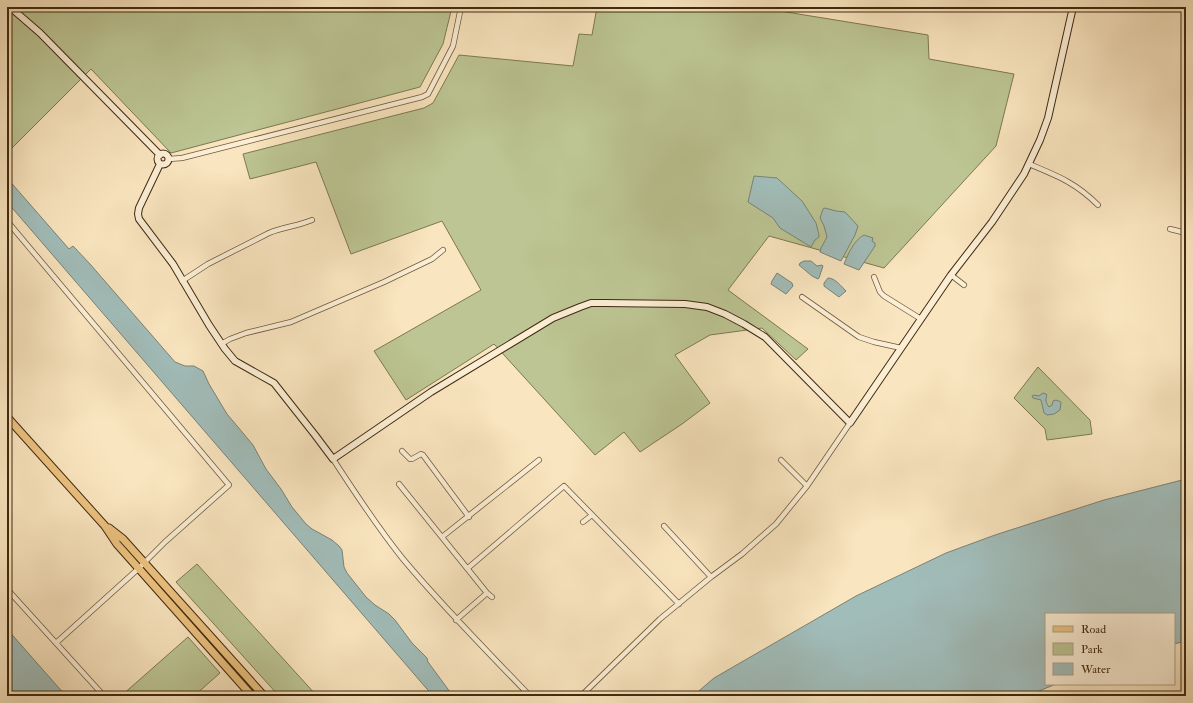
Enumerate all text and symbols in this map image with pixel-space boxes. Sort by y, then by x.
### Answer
legend [1045,613,1175,685]
text: Road [1081,622,1106,637]
text: Park [1081,642,1103,657]
text: Water [1080,662,1111,677]

